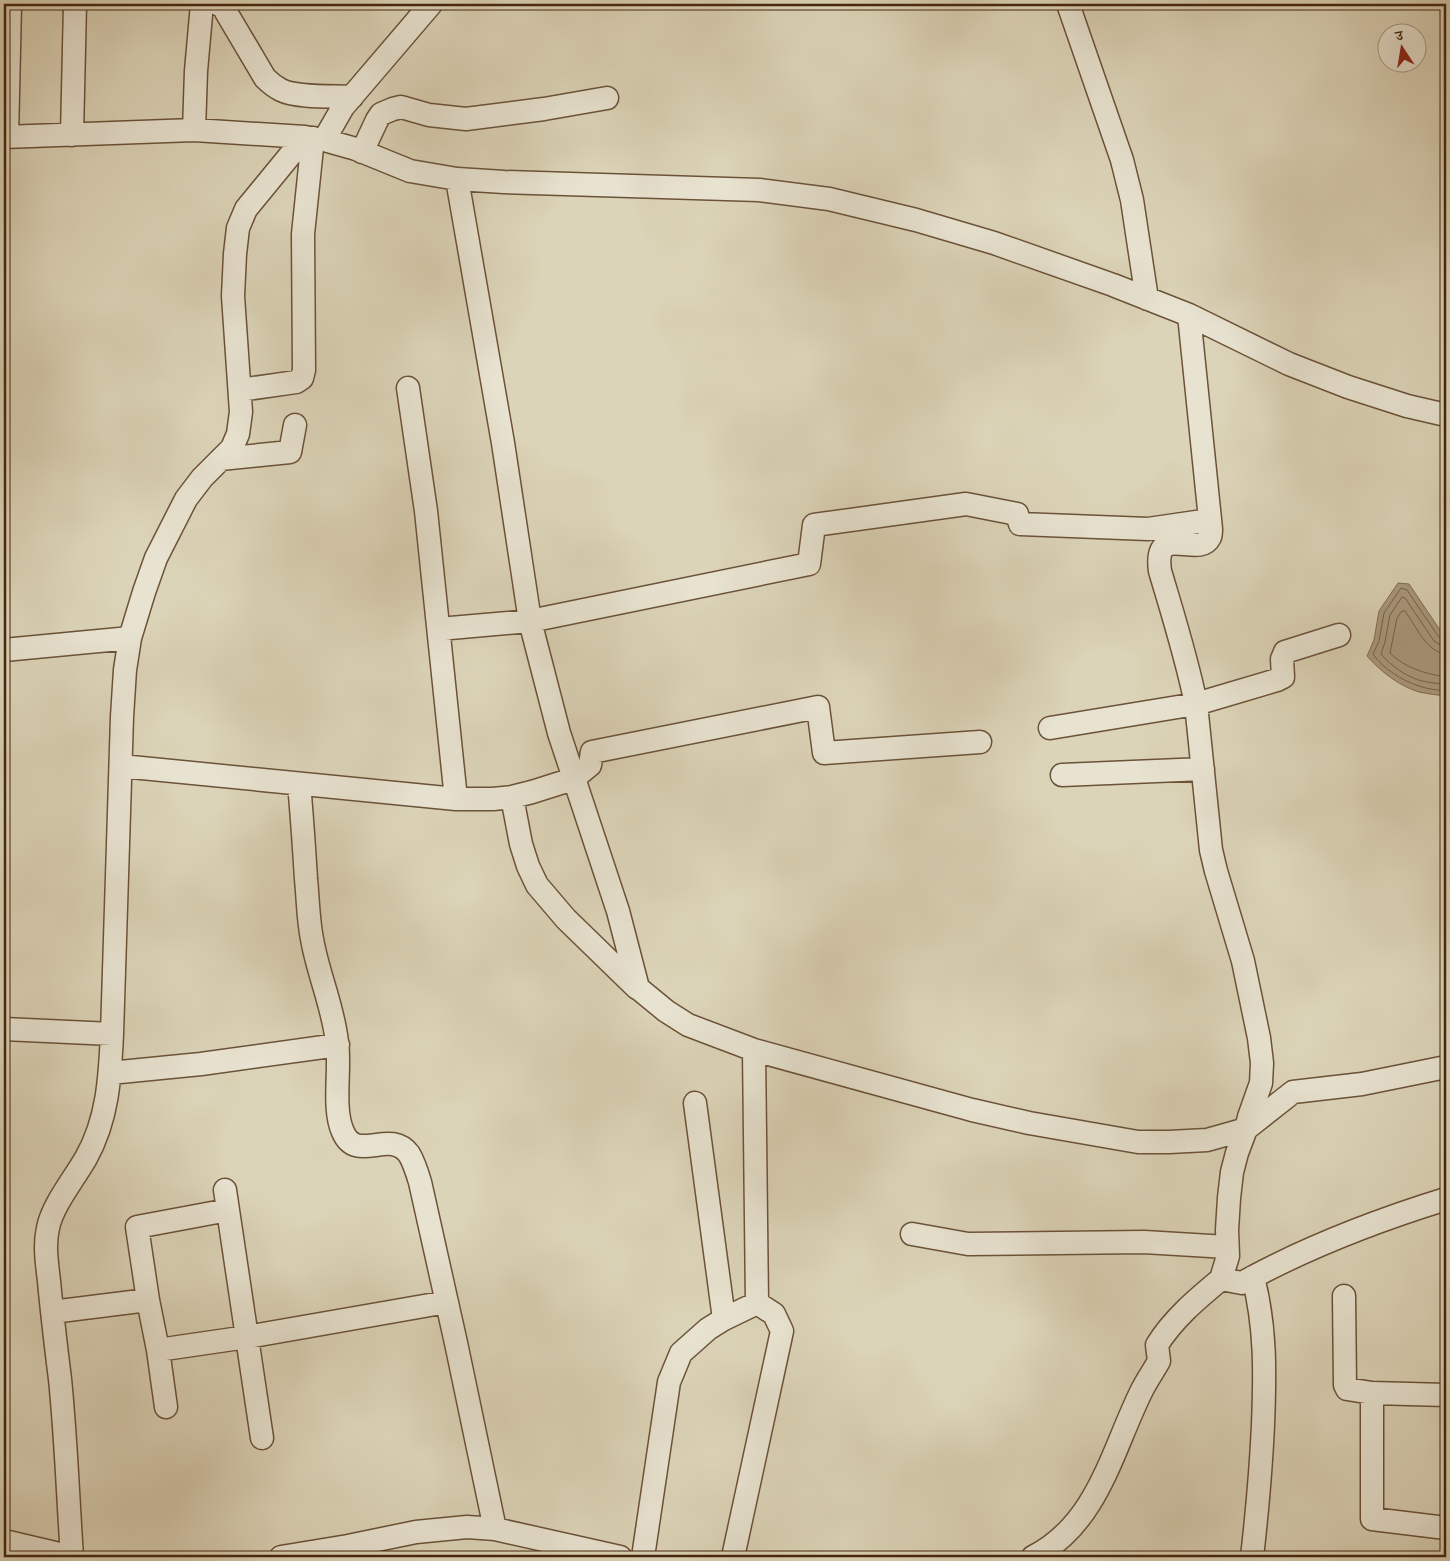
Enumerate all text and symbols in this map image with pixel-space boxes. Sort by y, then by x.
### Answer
north arrow [1378,22,1428,72]
text: उ [1393,27,1406,48]

